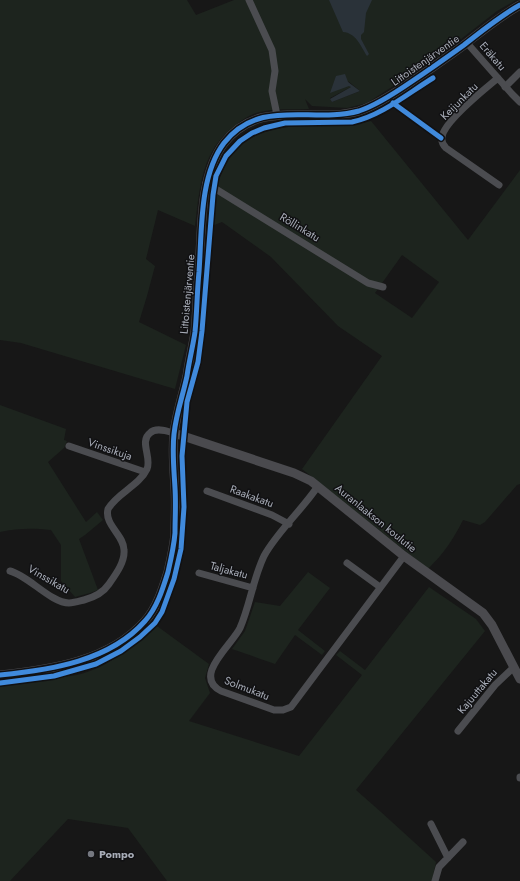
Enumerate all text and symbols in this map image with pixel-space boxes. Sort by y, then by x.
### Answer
street label: Littoistenjärventie [388,30,463,89]
street label: Eräkatu [476,38,510,74]
street label: Keijunkatu [437,79,481,123]
street label: Röllinkatu [277,209,323,245]
street label: Littoistenjärventie [176,253,198,335]
street label: Vinssikuja [86,434,134,464]
street label: Auranlaakson koulutie [332,480,421,556]
street label: Raakakatu [228,481,276,511]
street label: Taljakatu [208,557,250,583]
street label: Vinssikatu [25,561,73,597]
street label: Kajuuttakatu [453,665,501,717]
street label: Solmukatu [222,672,272,704]
place label: Pompo [99,846,135,862]
marker: Pompo [86,849,96,859]

